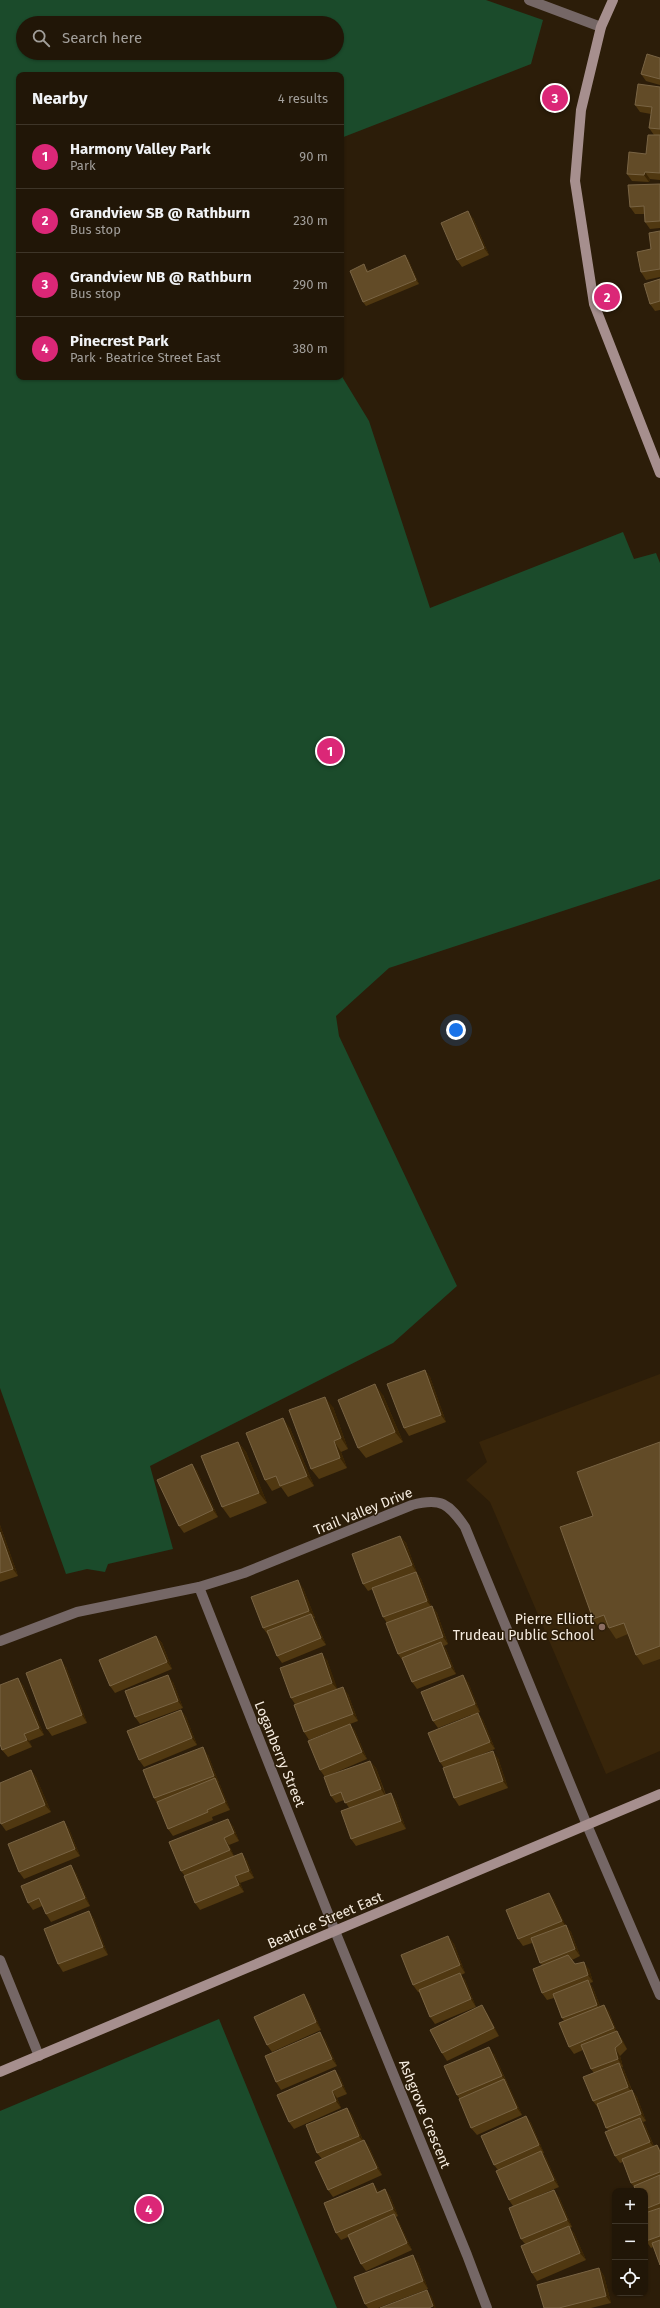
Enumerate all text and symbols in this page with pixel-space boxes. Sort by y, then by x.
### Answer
search box [16,16,344,60]
icon: search [30,27,52,49]
text: Search here [62,29,142,47]
pin: 3 [542,83,568,113]
text: Nearby [32,88,87,109]
text: 4 results [278,91,328,106]
text: Harmony Valley Park [70,140,211,158]
text: 1 [42,149,48,164]
text: 90 m [299,149,328,164]
text: Park [70,158,96,173]
text: Grandview SB @ Rathburn [70,204,250,222]
text: 2 [42,213,48,228]
text: 230 m [293,213,328,228]
text: Bus stop [70,222,121,237]
text: Grandview NB @ Rathburn [70,268,252,286]
text: 3 [42,277,48,292]
text: 290 m [293,277,328,292]
pin: 2 [594,282,620,312]
text: Bus stop [70,286,121,301]
text: Pinecrest Park [70,332,169,350]
text: 4 [41,341,49,356]
text: 380 m [293,341,328,356]
text: Park · Beatrice Street East [70,350,221,365]
pin: 1 [317,736,343,766]
your location [446,1020,466,1040]
street label: Trail Valley Drive [311,1484,415,1539]
place label: Pierre Elliott Trudeau Public School [453,1611,595,1644]
marker: Pierre Elliott Trudeau Public School [597,1622,607,1632]
street label: Loganberry Street [250,1699,309,1811]
street label: Beatrice Street East [265,1888,386,1952]
street label: Ashgrove Crescent [395,2058,454,2172]
map controls [612,2188,648,2296]
button: + [612,2188,648,2224]
pin: 4 [136,2194,162,2224]
button: − [612,2224,648,2260]
button: locate [612,2260,648,2296]

